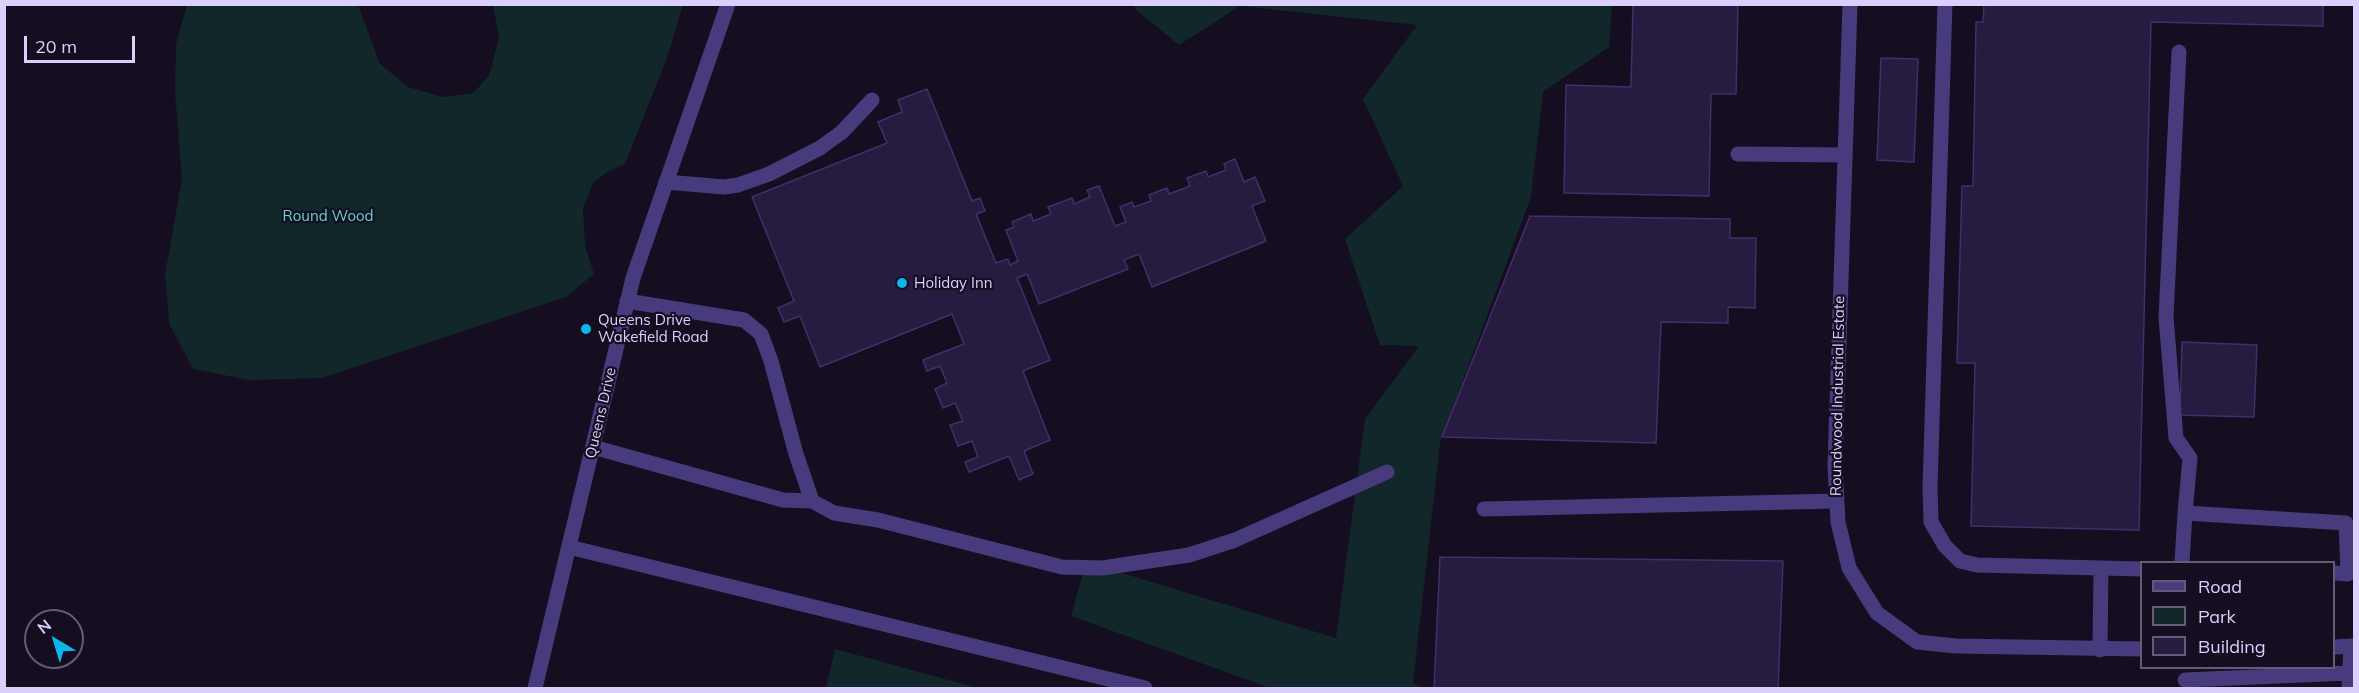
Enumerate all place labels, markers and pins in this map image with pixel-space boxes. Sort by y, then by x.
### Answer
place label: Holiday Inn [914,274,992,292]
marker: Holiday Inn [895,276,909,290]
place label: Queens Drive Wakefield Road [598,311,709,346]
marker: Queens Drive Wakefield Road [579,322,593,336]

